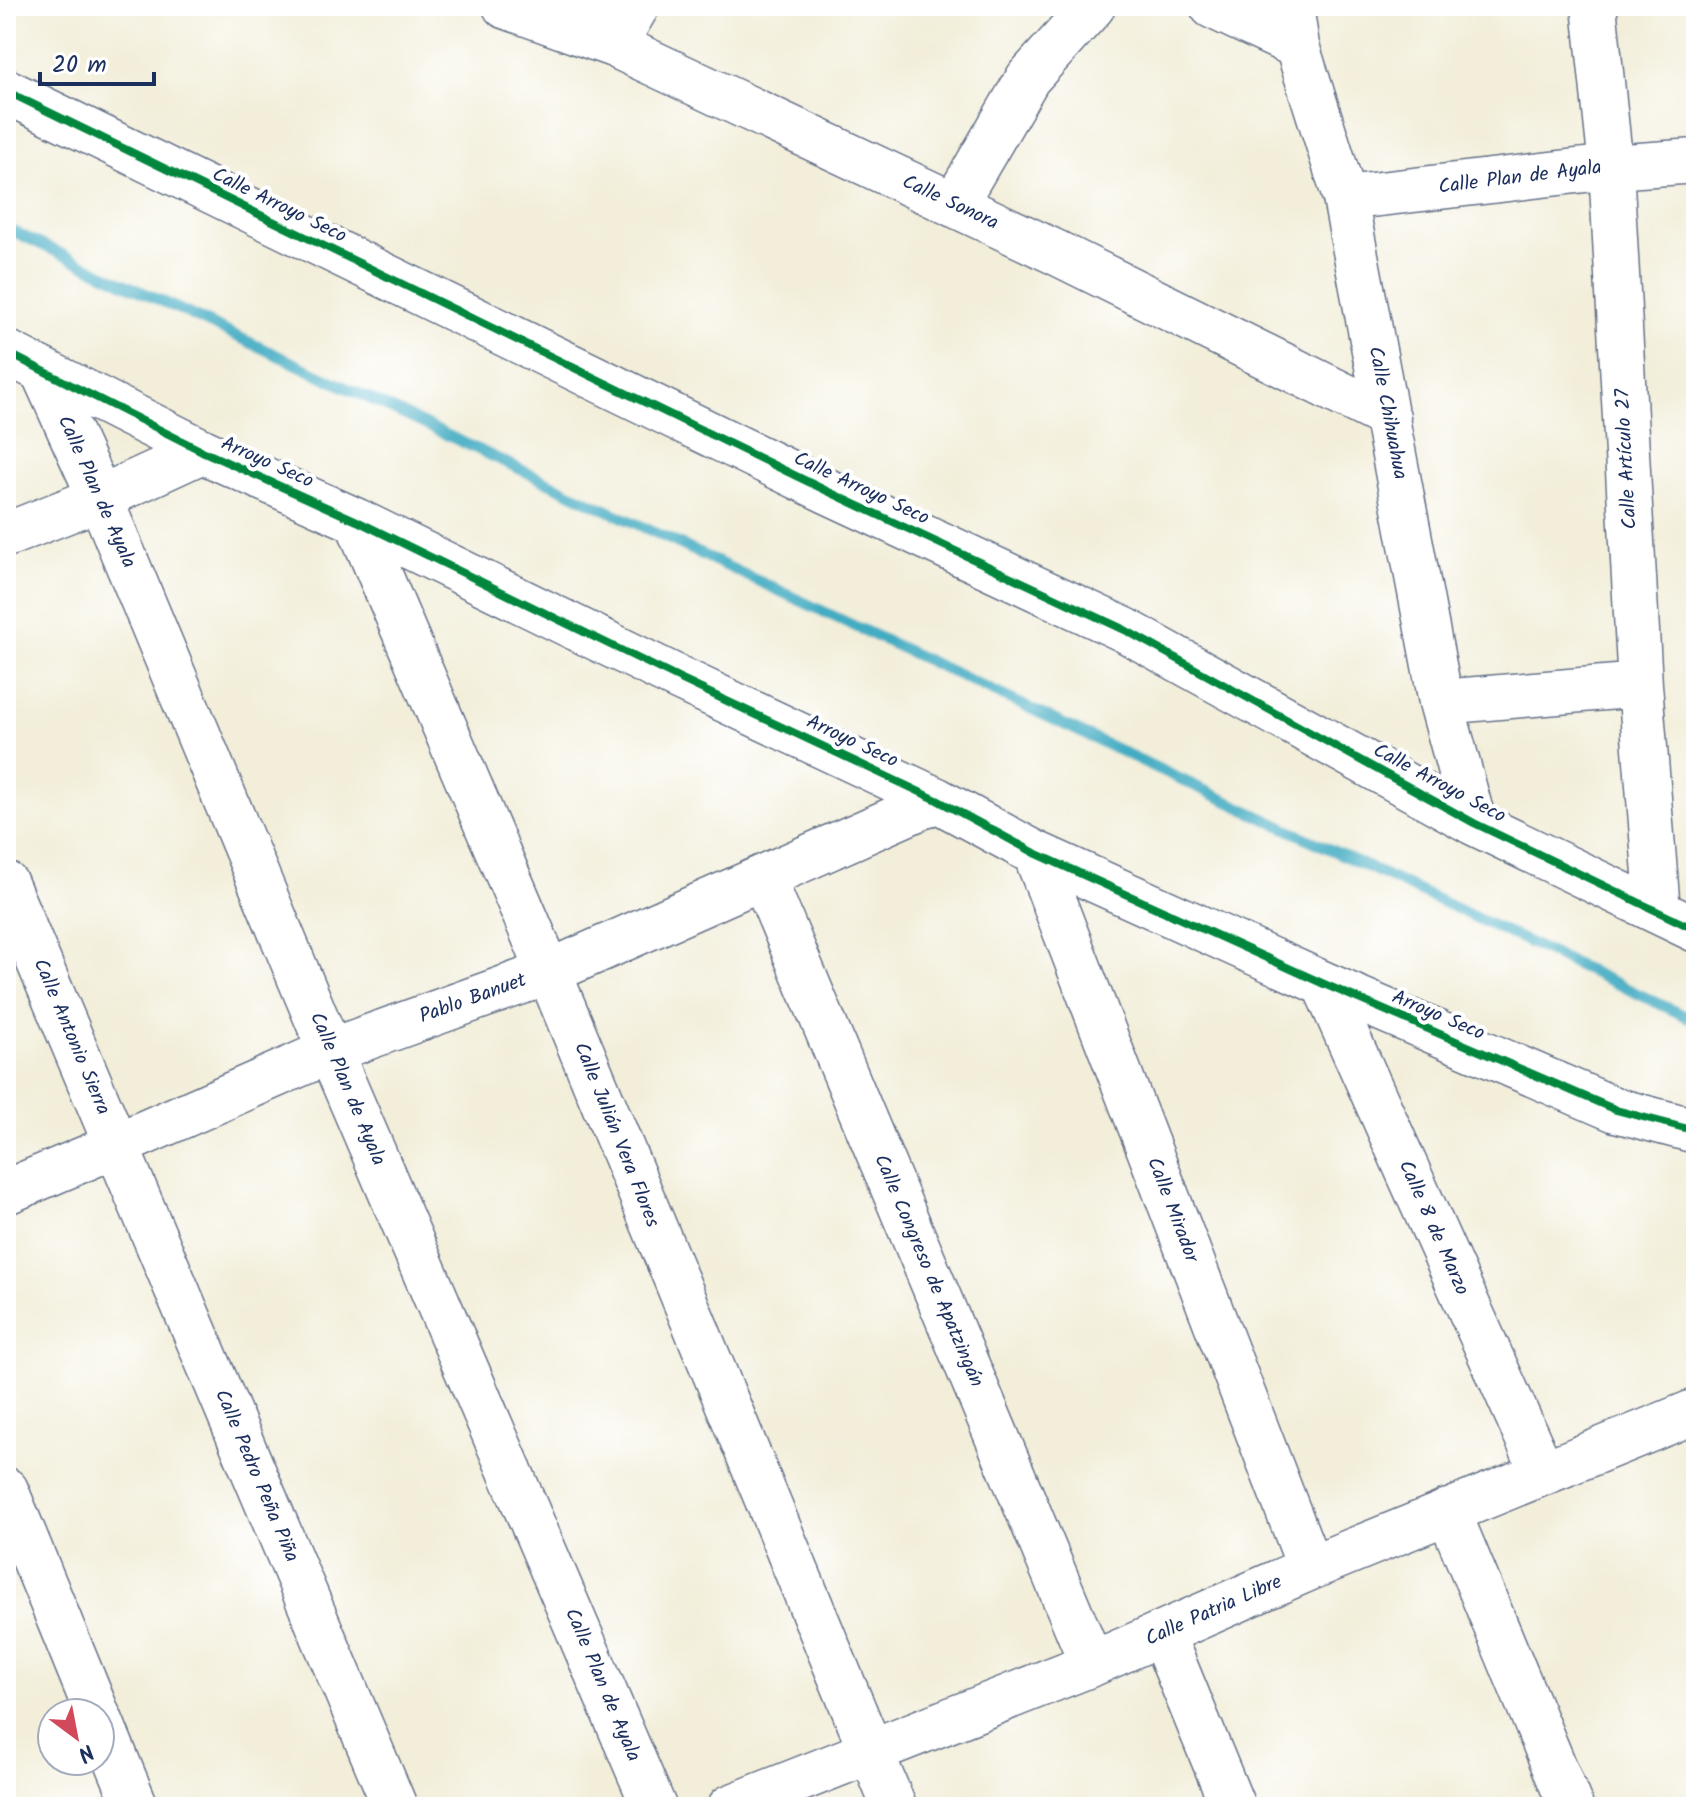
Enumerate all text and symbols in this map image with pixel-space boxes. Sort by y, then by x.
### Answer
scale bar [40,36,154,86]
text: 20 m [52,46,107,85]
street label: Calle Plan de Ayala [1437,152,1603,204]
street label: Calle Arroyo Seco [206,159,352,253]
street label: Calle Sonora [896,167,1004,239]
street label: Calle Chihuahua [1358,344,1416,482]
street label: Calle Artículo 27 [1607,387,1647,530]
street label: Calle Plan de Ayala [48,410,144,574]
street label: Arroyo Seco [216,428,318,498]
street label: Calle Arroyo Seco [788,444,934,534]
street label: Arroyo Seco [801,707,903,777]
street label: Calle Arroyo Seco [1367,735,1511,833]
street label: Calle Antonio Sierra [24,954,118,1120]
street label: Pablo Banuet [415,965,531,1033]
street label: Arroyo Seco [1386,982,1490,1050]
street label: Calle Plan de Ayala [300,1007,394,1171]
street label: Calle Julián Vera Flores [564,1038,668,1233]
street label: Calle Congreso de Apatzingán [864,1150,992,1392]
street label: Calle Mirador [1137,1153,1207,1269]
street label: Calle 8 de Marzo [1389,1155,1477,1301]
street label: Calle Pedro Peña Piña [205,1384,307,1568]
street label: Calle Patria Libre [1140,1567,1288,1655]
street label: Calle Plan de Ayala [555,1603,649,1767]
north arrow [36,1697,116,1777]
text: N [70,1733,100,1770]

